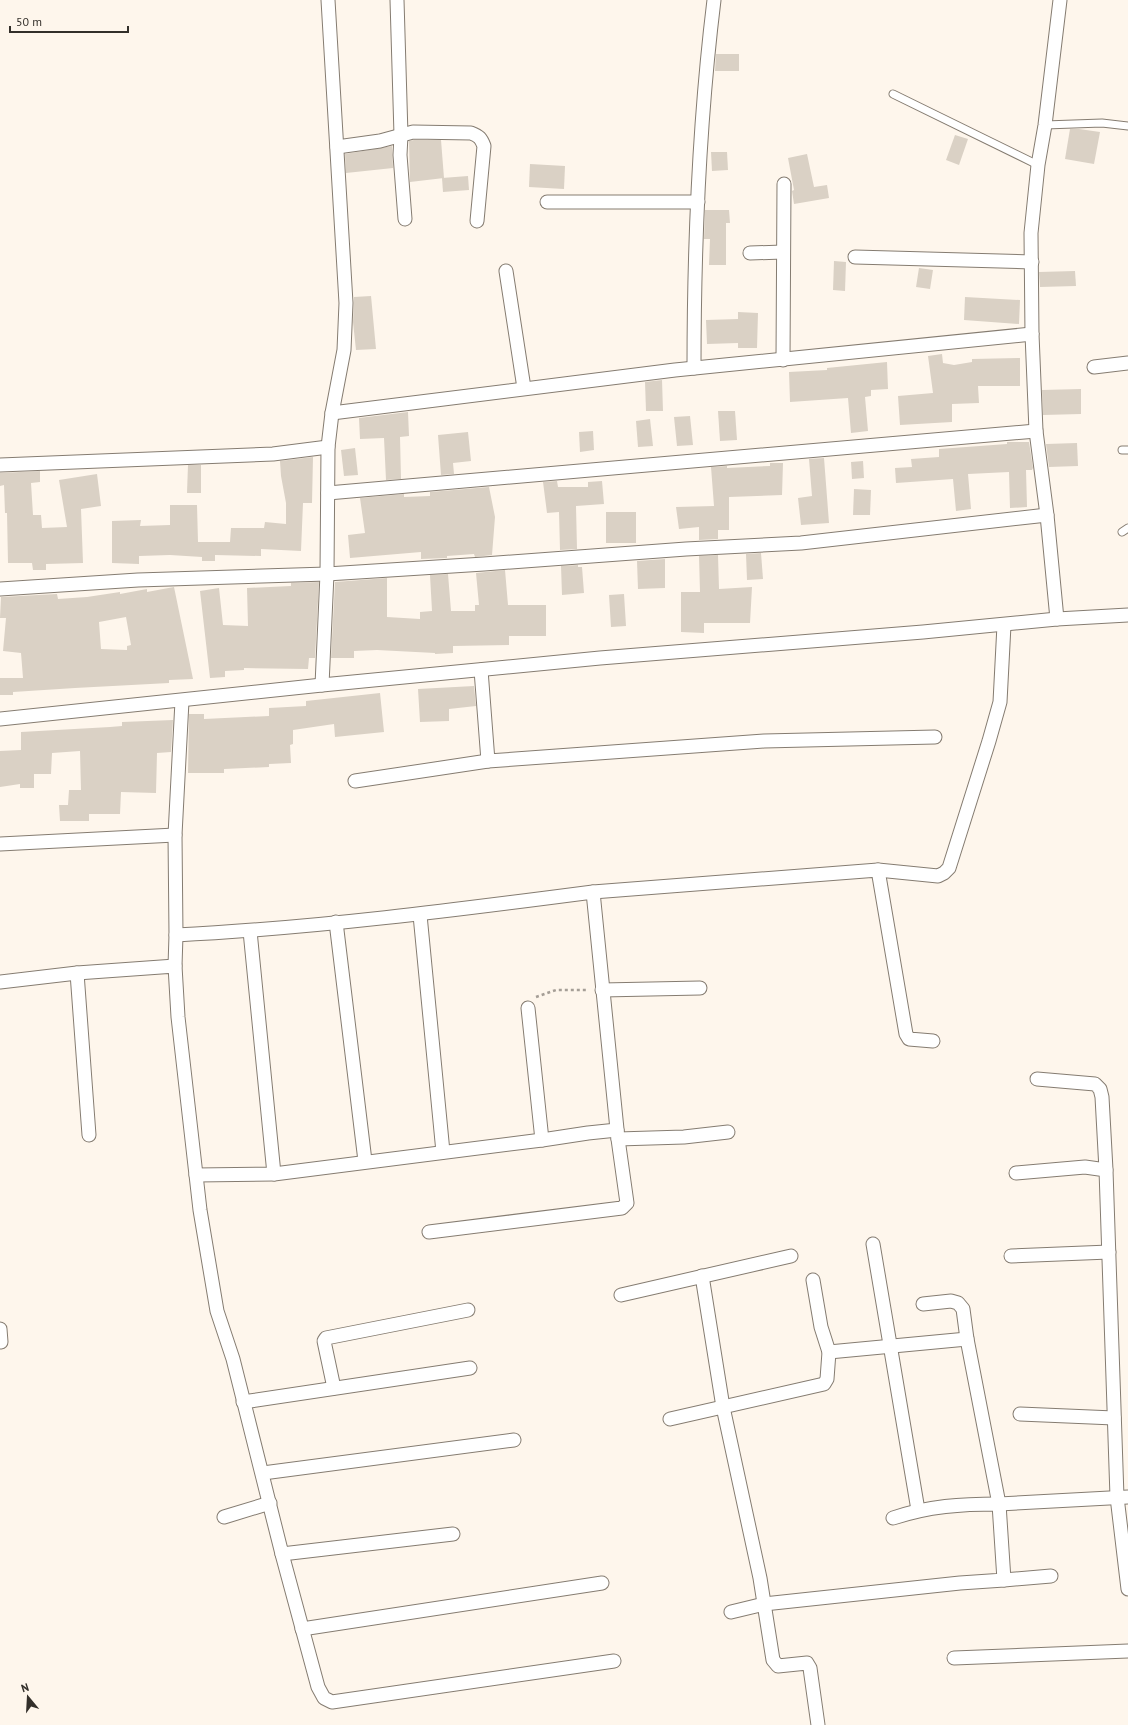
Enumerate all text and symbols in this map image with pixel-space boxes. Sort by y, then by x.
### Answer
scale bar [10,8,128,34]
text: 50 m [16,14,42,29]
north arrow [8,1677,48,1717]
text: N [19,1680,31,1695]

